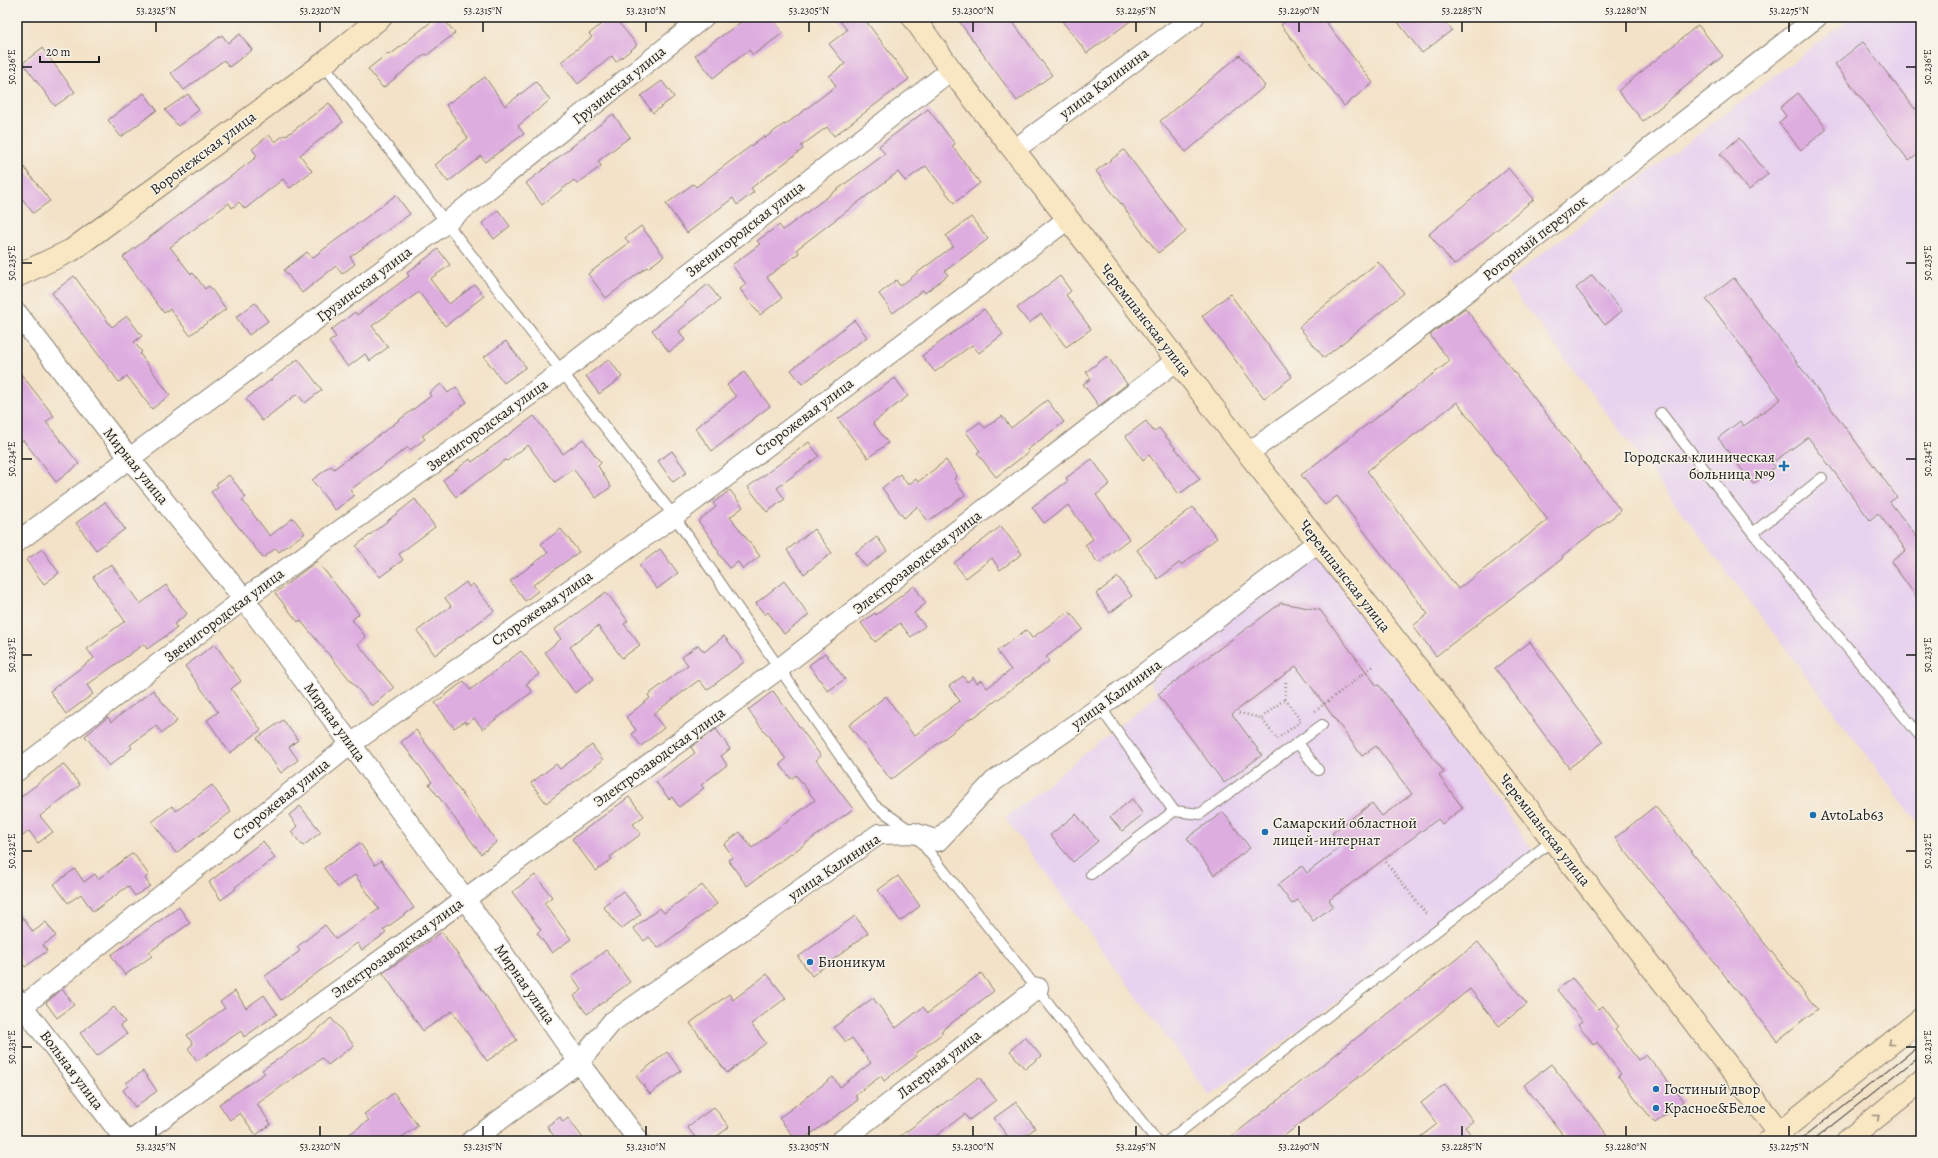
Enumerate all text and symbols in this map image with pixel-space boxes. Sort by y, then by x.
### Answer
text: 53.2325°N [136,4,176,17]
text: 53.2320°N [300,4,340,17]
text: 53.2315°N [464,4,502,17]
text: 53.2310°N [626,4,666,17]
text: 53.2305°N [789,4,829,17]
text: 53.2300°N [952,4,994,17]
text: 53.2295°N [1116,4,1156,17]
text: 53.2290°N [1278,4,1320,17]
text: 53.2285°N [1442,4,1482,17]
text: 53.2280°N [1605,4,1647,17]
text: 53.2275°N [1769,4,1809,17]
scale bar [40,38,99,64]
street label: Грузинская улица [568,41,670,129]
street label: улица Калинина [1054,43,1153,124]
text: 20 m [46,44,70,60]
text: 50.236°E [5,49,18,85]
text: 50.236°E [1921,49,1934,85]
street label: Воронежская улица [146,107,260,199]
street label: Звенигородская улица [682,176,808,282]
street label: Роторный переулок [1479,191,1592,285]
street label: Грузинская улица [312,241,416,326]
text: 50.235°E [5,246,18,280]
text: 50.235°E [1921,246,1934,280]
street label: Черемшанская улица [1096,260,1196,380]
street label: Сторожевая улица [750,373,858,461]
street label: Звенигородская улица [422,374,552,476]
street label: Мирная улица [99,423,173,509]
text: 50.234°E [5,441,18,477]
text: 50.234°E [1921,441,1934,477]
place label: Городская клиническая больница №9 [1623,447,1775,484]
marker: Городская клиническая больница №9 [1778,460,1790,472]
street label: Электрозаводская улица [848,505,986,619]
street label: Черемшанская улица [1295,516,1395,636]
street label: Звенигородская улица [160,563,288,667]
street label: Сторожевая улица [487,566,597,650]
text: 50.233°E [5,638,18,672]
text: 50.233°E [1921,638,1934,672]
street label: улица Калинина [1066,654,1165,734]
street label: Мирная улица [299,678,371,766]
street label: Электрозаводская улица [589,702,729,812]
street label: Сторожевая улица [228,754,334,844]
street label: Черемшанская улица [1495,770,1595,890]
place label: AvtoLab63 [1820,805,1884,825]
marker: AvtoLab63 [1808,810,1818,820]
place label: Самарский областной лицей-интернат [1273,813,1417,850]
marker: Самарский областной лицей-интернат [1260,827,1270,837]
street label: улица Калинина [783,829,884,906]
text: 50.232°E [5,833,18,869]
text: 50.232°E [1921,833,1934,869]
street label: Электрозаводская улица [327,893,467,1003]
street label: Мирная улица [490,940,560,1028]
place label: Бионикум [818,952,885,972]
marker: Бионикум [805,957,815,967]
street label: Лагерная улица [893,1025,985,1103]
street label: Вольная улица [36,1026,108,1114]
text: 50.231°E [5,1030,18,1064]
text: 50.231°E [1921,1030,1934,1064]
one-way arrow [1888,1039,1895,1046]
place label: Гостиный двор [1664,1079,1760,1099]
marker: Гостиный двор [1651,1084,1661,1094]
place label: Красное&Белое [1664,1098,1766,1118]
marker: Красное&Белое [1651,1103,1661,1113]
one-way arrow [1873,1114,1880,1121]
text: 53.2325°N [136,1140,176,1153]
text: 53.2320°N [300,1140,340,1153]
text: 53.2315°N [464,1140,502,1153]
text: 53.2310°N [626,1140,666,1153]
text: 53.2305°N [789,1140,829,1153]
text: 53.2300°N [952,1140,994,1153]
text: 53.2295°N [1116,1140,1156,1153]
text: 53.2290°N [1278,1140,1320,1153]
text: 53.2285°N [1442,1140,1482,1153]
text: 53.2280°N [1605,1140,1647,1153]
text: 53.2275°N [1769,1140,1809,1153]

